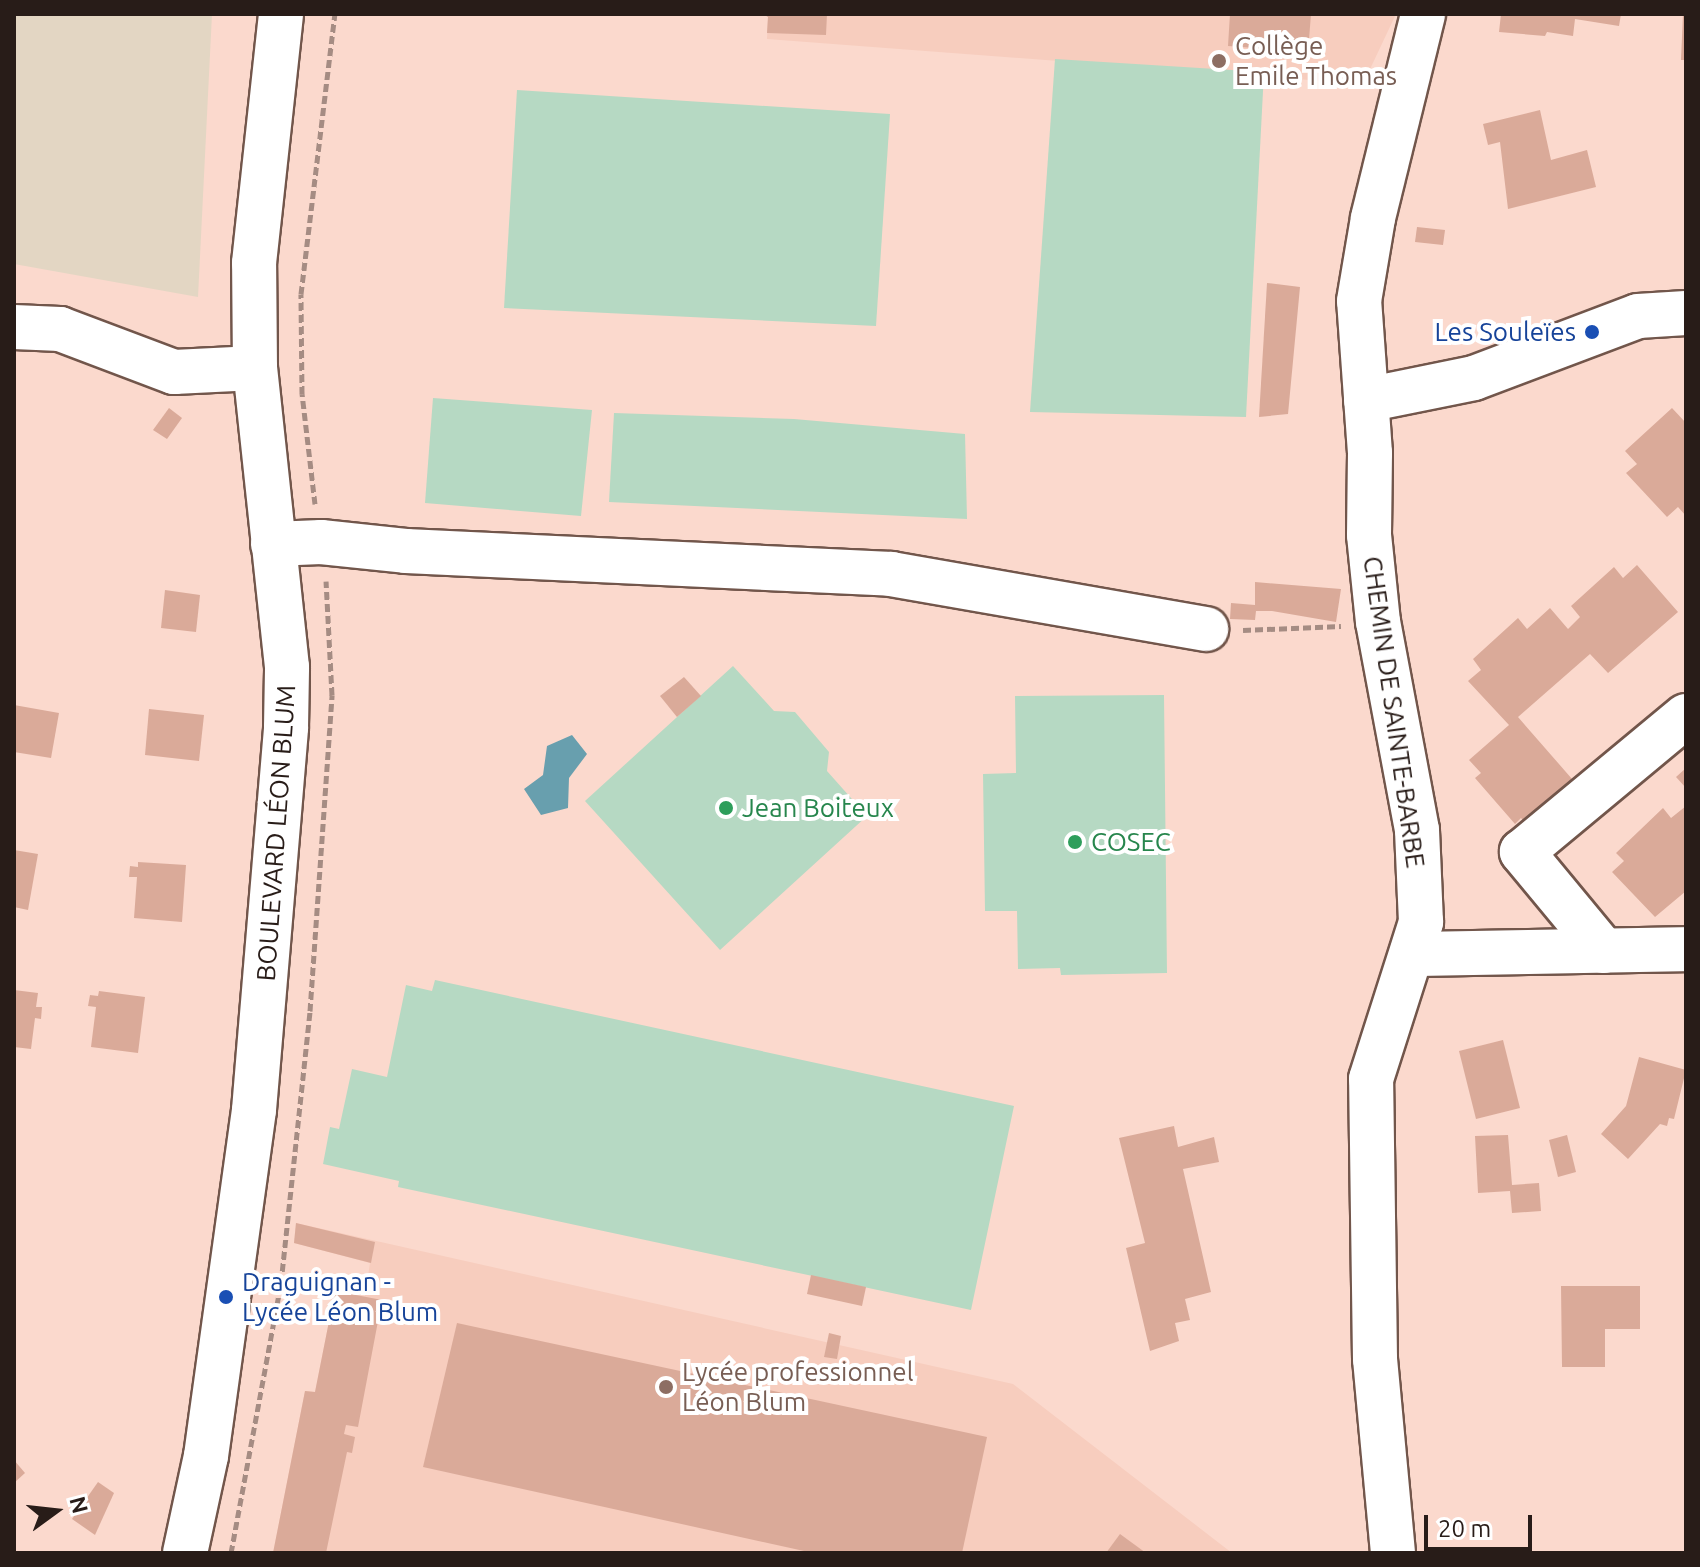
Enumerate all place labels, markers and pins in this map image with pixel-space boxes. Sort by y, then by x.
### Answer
place label: Collège Emile Thomas [1235,30,1397,92]
marker: Collège Emile Thomas [1210,52,1228,70]
place label: Les Souleïes [1434,316,1576,348]
marker: Les Souleïes [1583,323,1601,341]
place label: Jean Boiteux [742,792,894,824]
marker: Jean Boiteux [717,799,735,817]
place label: COSEC [1091,826,1171,858]
marker: COSEC [1066,833,1084,851]
place label: Draguignan - Lycée Léon Blum [242,1266,438,1328]
marker: Draguignan - Lycée Léon Blum [217,1288,235,1306]
place label: Lycée professionnel Léon Blum [682,1356,913,1418]
marker: Lycée professionnel Léon Blum [657,1378,675,1396]

